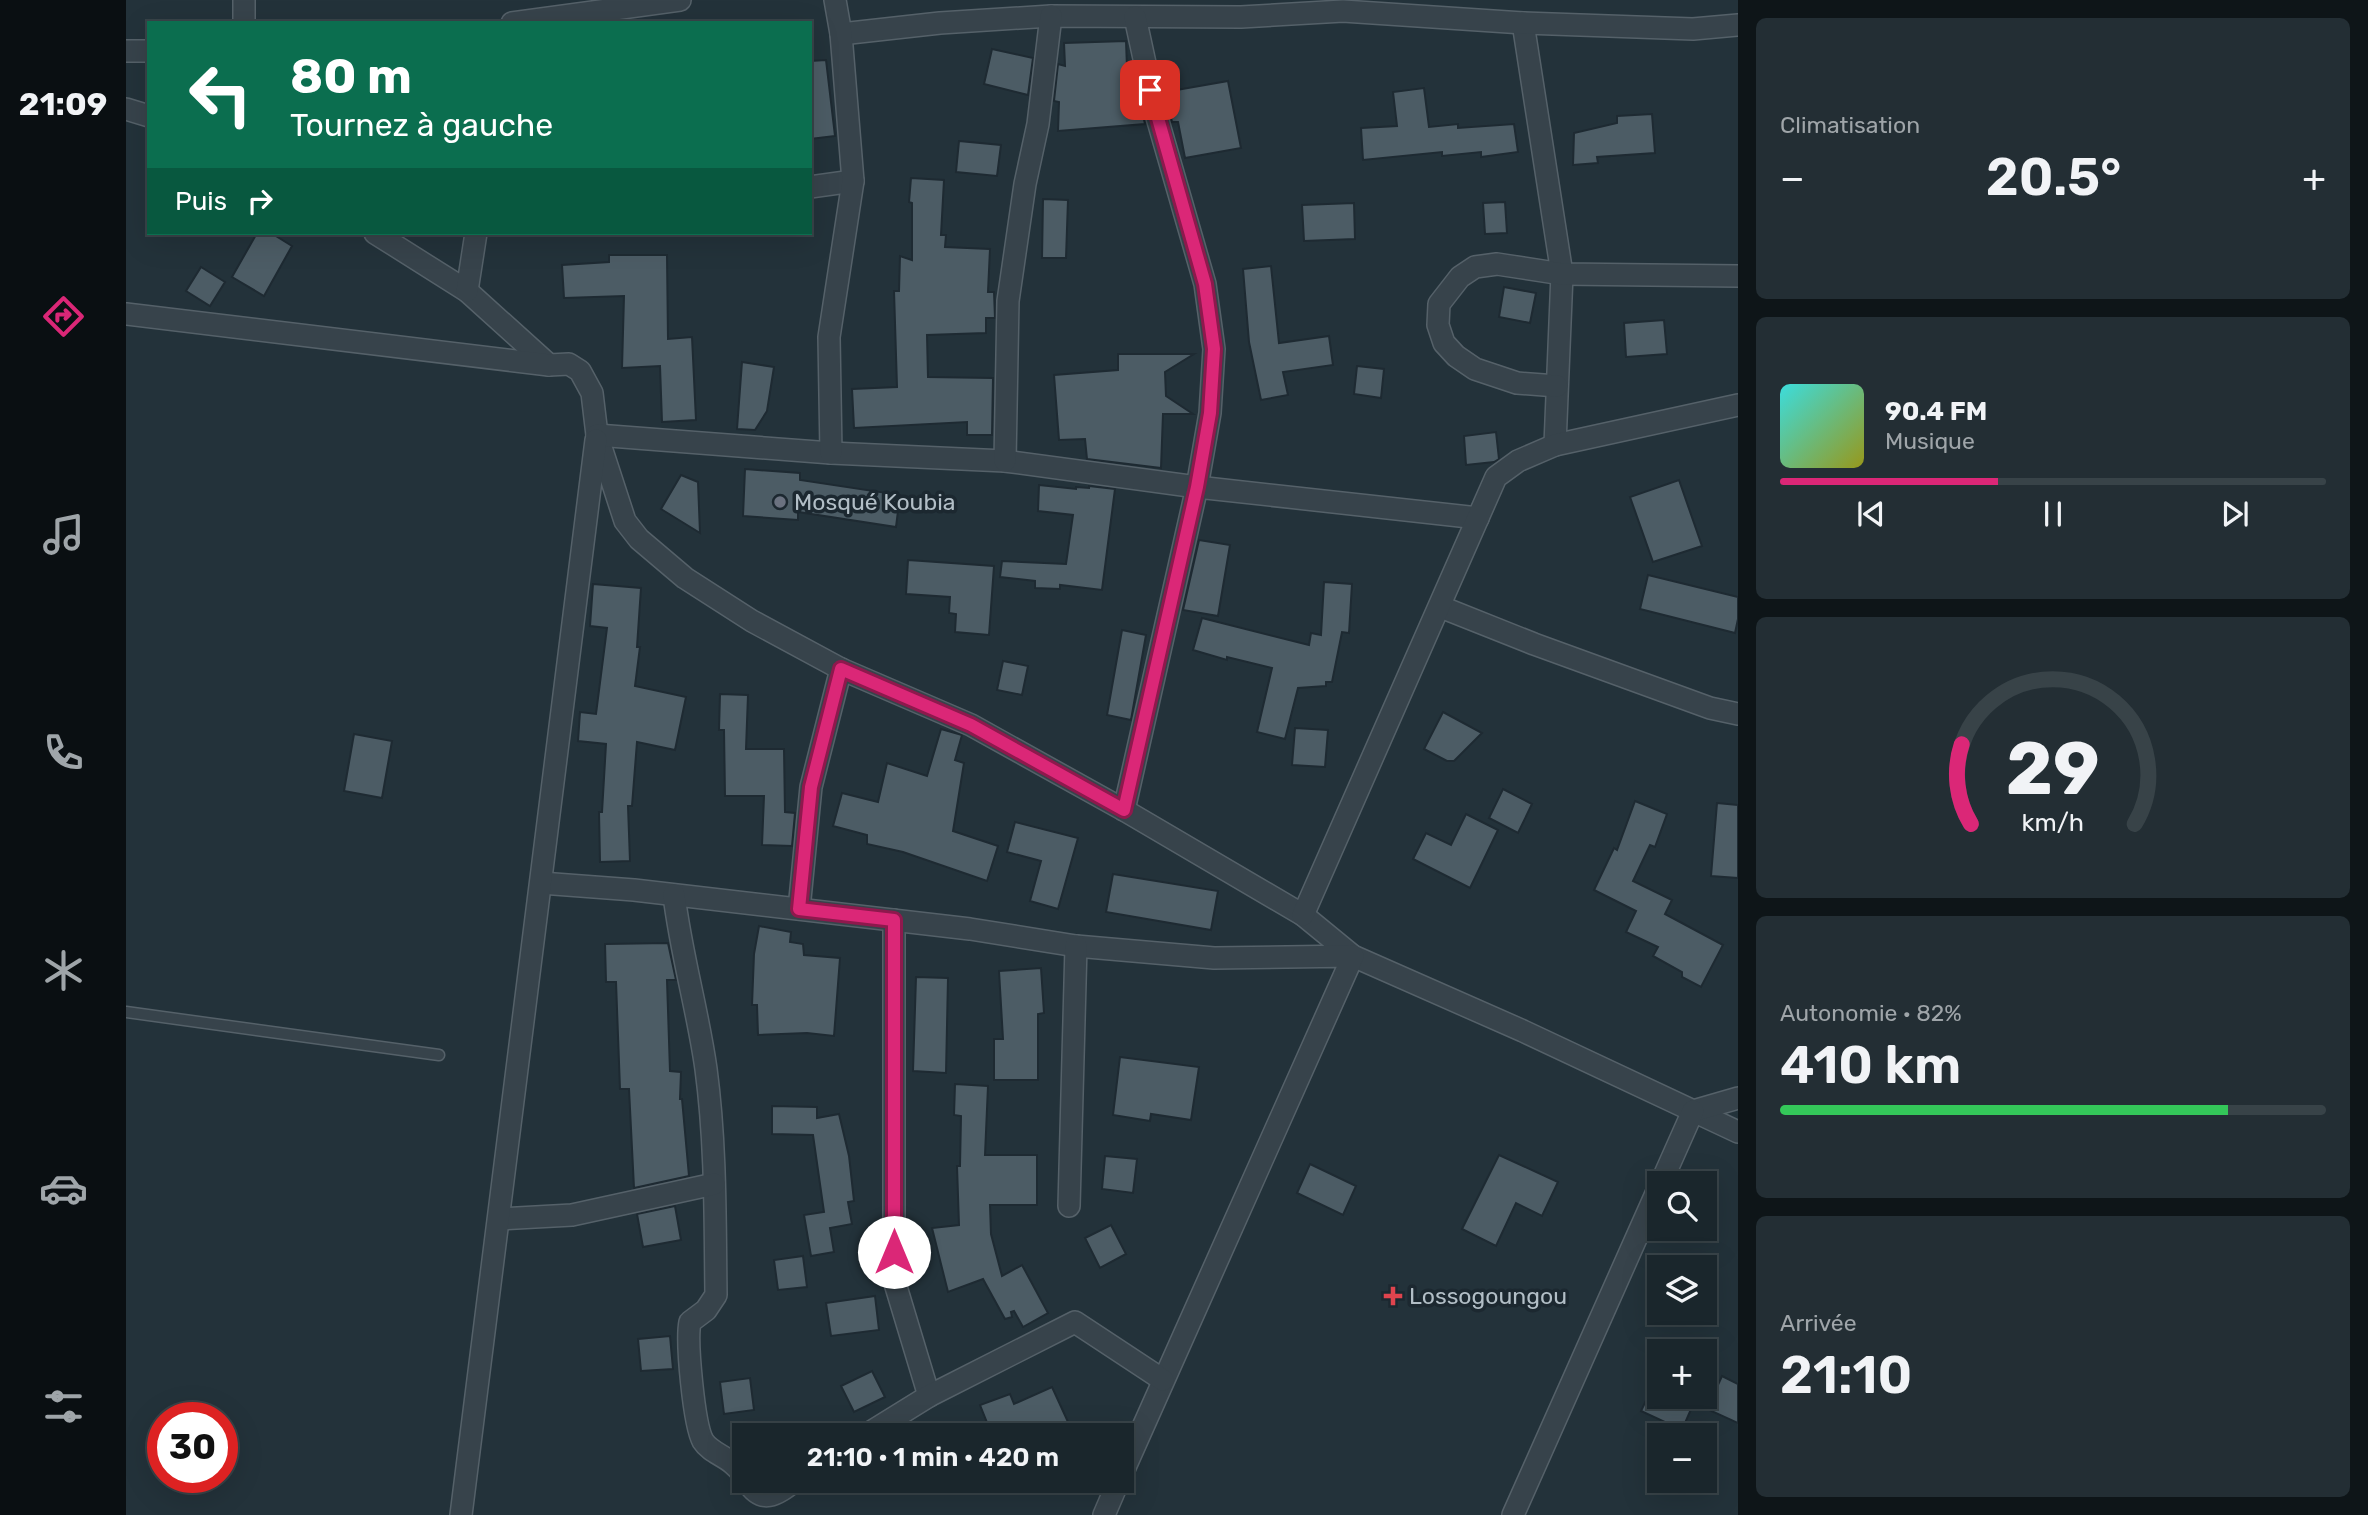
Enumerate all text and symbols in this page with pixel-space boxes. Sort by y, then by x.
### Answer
text: 80 m [290,47,412,105]
icon: left [175,49,266,140]
pin [1120,60,1180,120]
icon: arrive [1131,71,1169,109]
text: 21:09 [19,85,107,123]
text: Tournez à gauche [290,106,553,144]
text: Climatisation [1780,111,1920,139]
text: 20.5° [1986,146,2121,208]
text: − [1780,155,1805,201]
text: + [2302,155,2326,201]
icon: right [241,182,279,220]
text: Puis [175,186,227,217]
icon: directions [39,292,88,341]
text: 90.4 FM [1885,396,1987,427]
text: Musique [1885,427,1975,455]
place label: Mosqué Koubia [794,488,955,516]
marker: Mosqué Koubia [772,494,788,510]
icon: previous [1852,495,1890,533]
icon: pause [2034,495,2072,533]
icon: next [2216,495,2254,533]
icon: music [39,510,88,559]
text: 29 [2006,726,2100,812]
icon: phone [39,728,88,777]
text: km/h [2022,807,2084,836]
icon: climate [39,946,88,995]
text: Autonomie · 82% [1780,999,1962,1027]
text: 410 km [1780,1034,1961,1096]
icon: car [39,1164,88,1213]
map controls [1647,1171,1717,1493]
button: search [1647,1171,1717,1241]
position arrow [857,1215,931,1289]
button: layers [1647,1255,1717,1325]
place label: Lossogoungou [1409,1282,1567,1310]
marker: Lossogoungou [1383,1286,1403,1306]
text: Arrivée [1780,1309,1857,1337]
button: + [1647,1339,1717,1409]
text: 21:10 [1780,1344,1912,1406]
icon: filters [39,1382,88,1431]
speed limit sign: 30 [147,1402,238,1493]
button: − [1647,1423,1717,1493]
text: 21:10 · 1 min · 420 m [807,1442,1059,1473]

